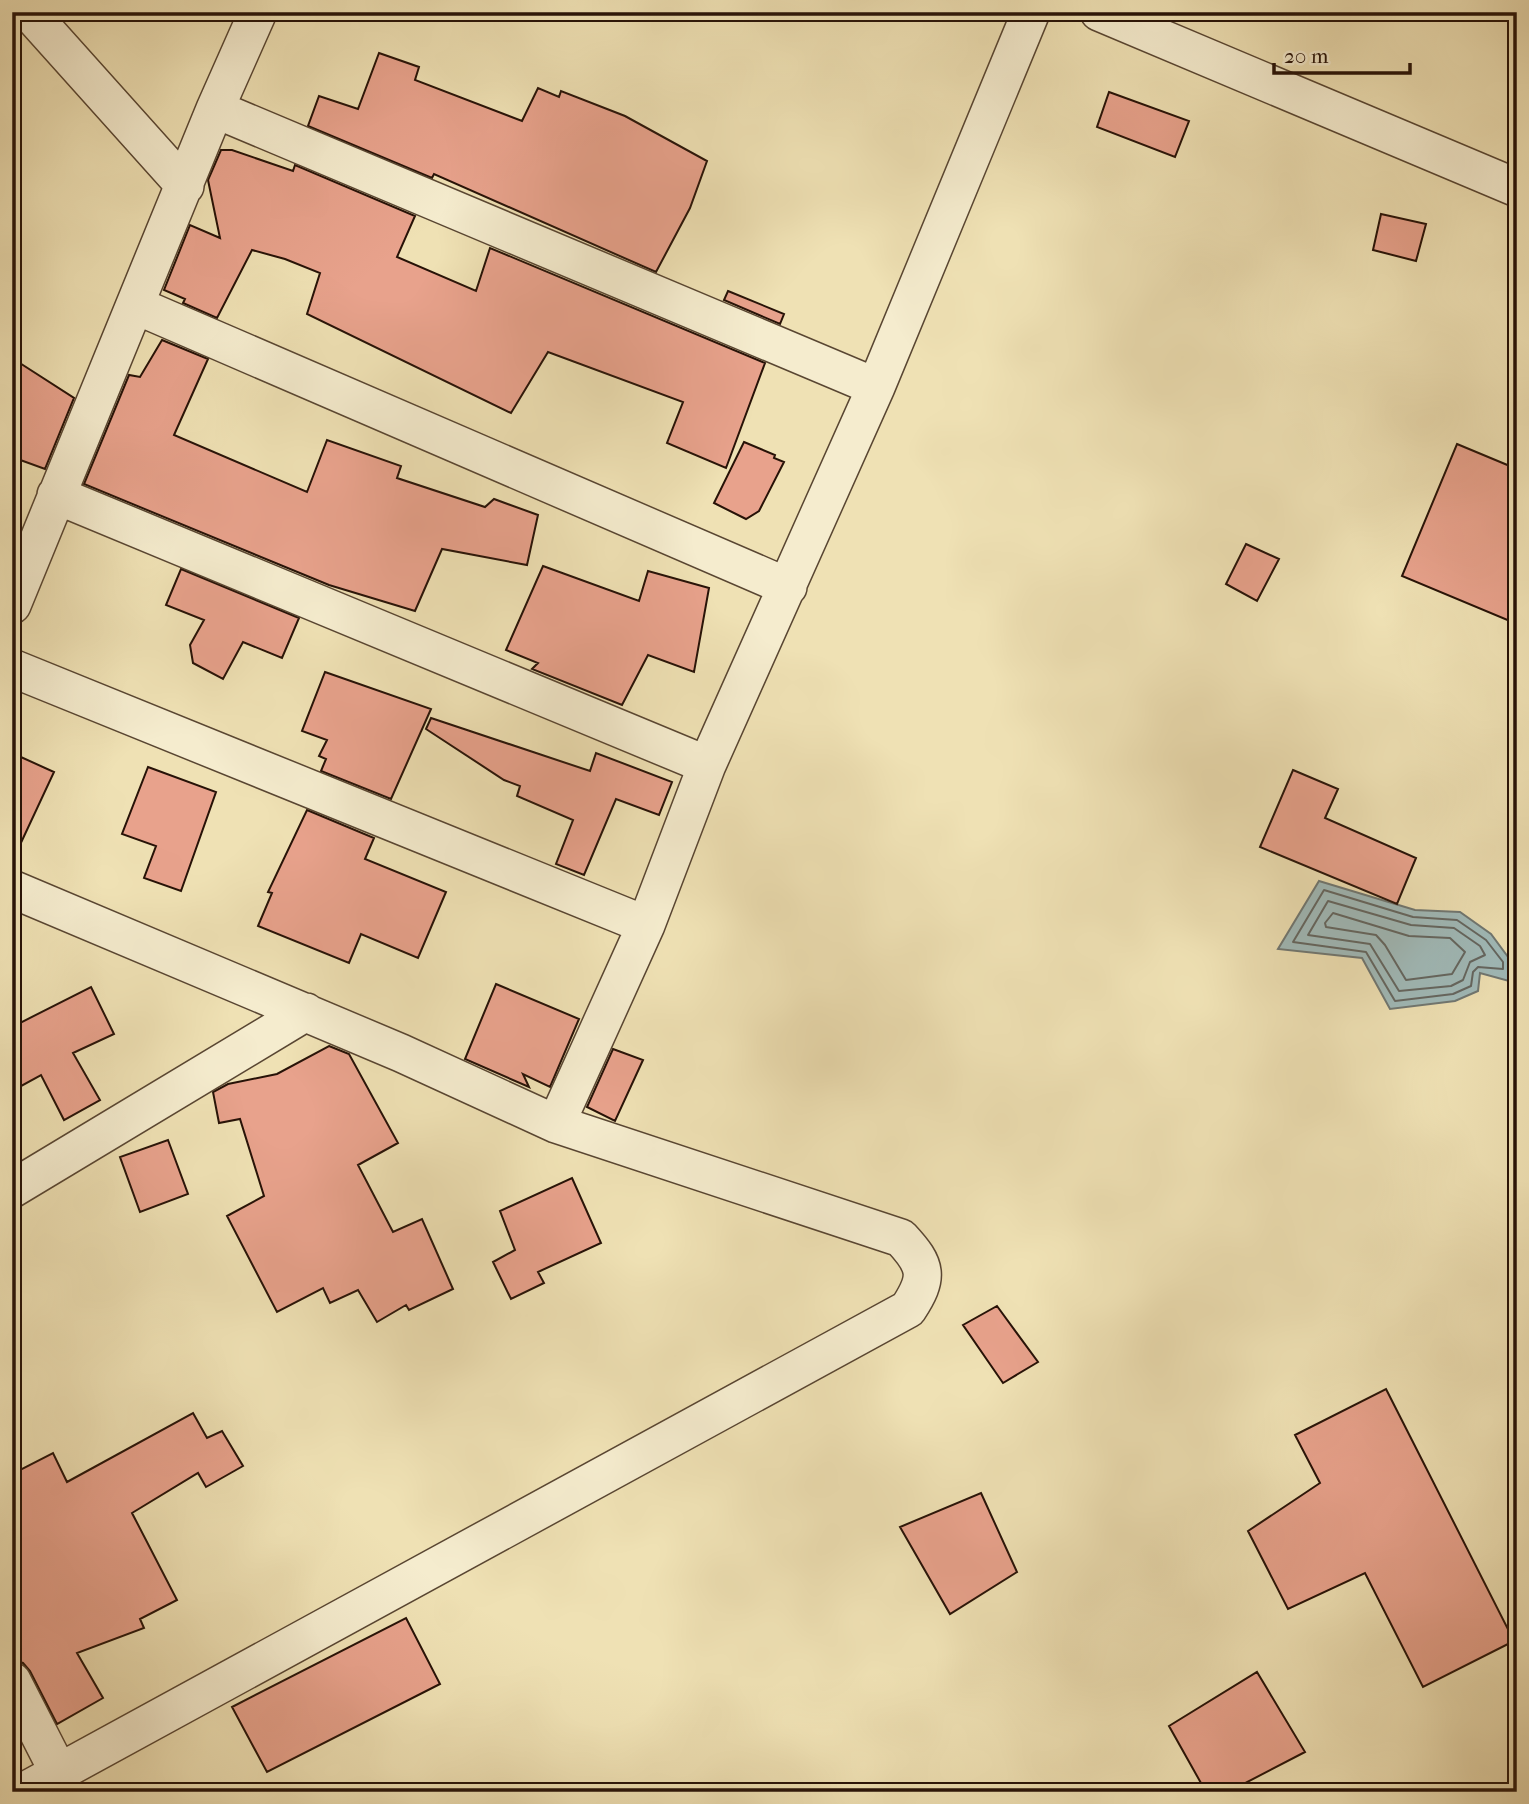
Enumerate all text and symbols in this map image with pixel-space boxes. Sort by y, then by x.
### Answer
scale bar [1274,32,1410,76]
text: 20 m [1284,44,1329,68]

